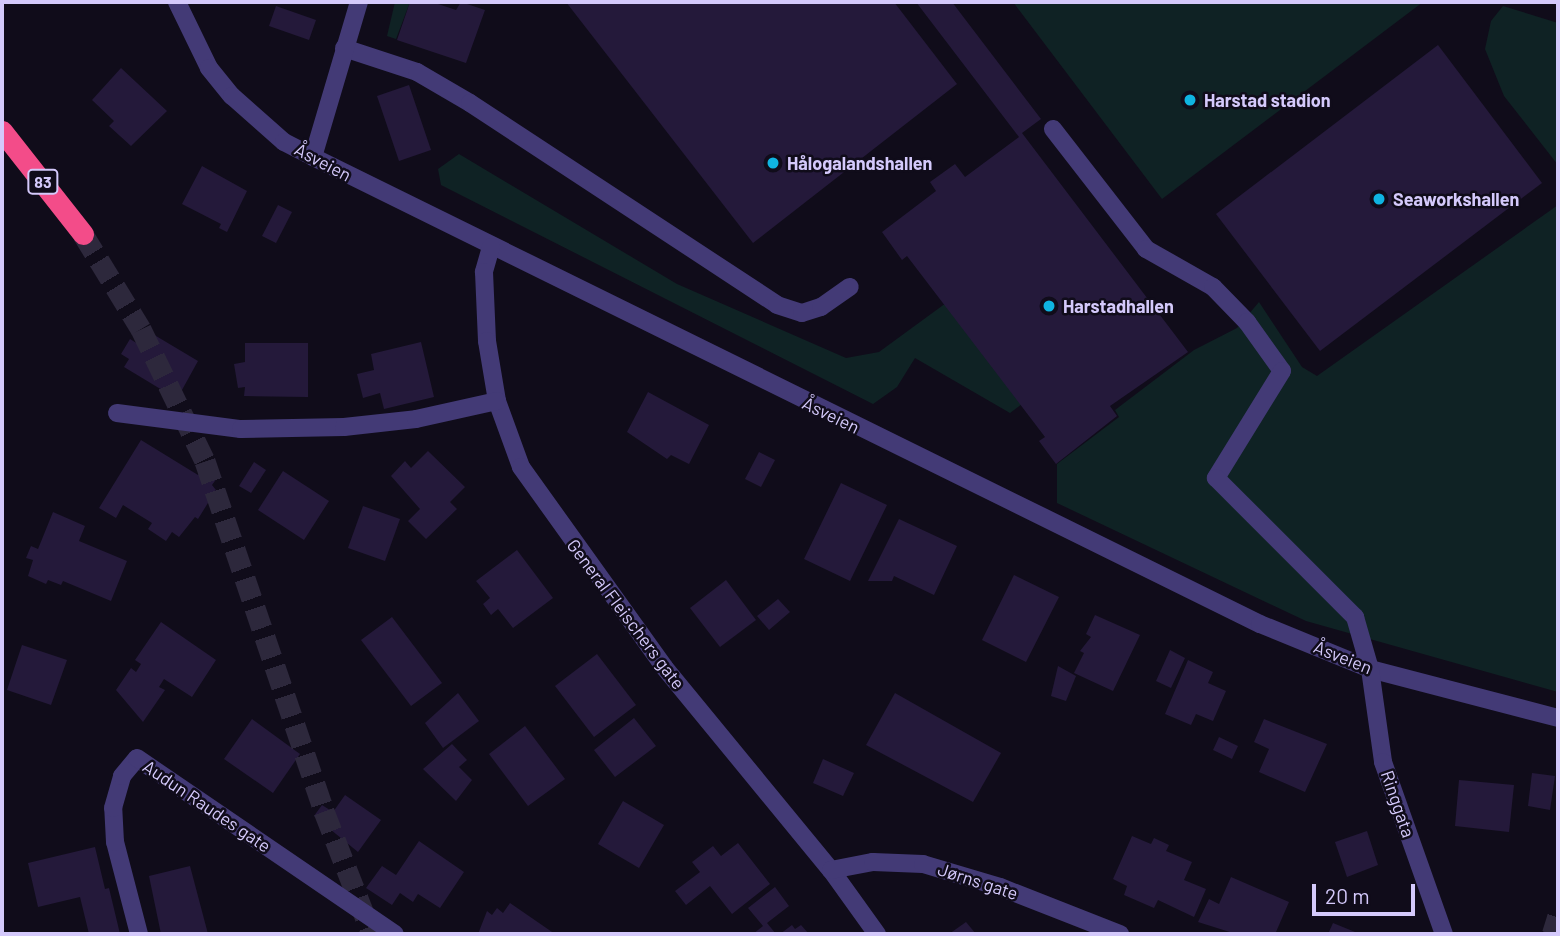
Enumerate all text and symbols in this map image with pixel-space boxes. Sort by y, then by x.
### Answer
place label: Harstad stadion [1204,89,1331,111]
marker: Harstad stadion [1182,92,1198,108]
street label: Åsveien [291,138,355,186]
place label: Hålogalandshallen [787,152,932,174]
marker: Hålogalandshallen [765,155,781,171]
road number: 83 [27,170,59,194]
place label: Seaworkshallen [1393,188,1519,210]
marker: Seaworkshallen [1371,191,1387,207]
place label: Harstadhallen [1063,295,1174,317]
marker: Harstadhallen [1041,298,1057,314]
street label: Åsveien [799,392,863,438]
street label: General Fleischers gate [563,535,689,693]
street label: Åsveien [1311,636,1375,678]
street label: Audun Raudes gate [139,755,275,857]
street label: Ringgata [1376,768,1420,840]
street label: Jørns gate [935,858,1021,904]
scale bar [1315,870,1418,914]
text: 20 m [1325,883,1370,908]

